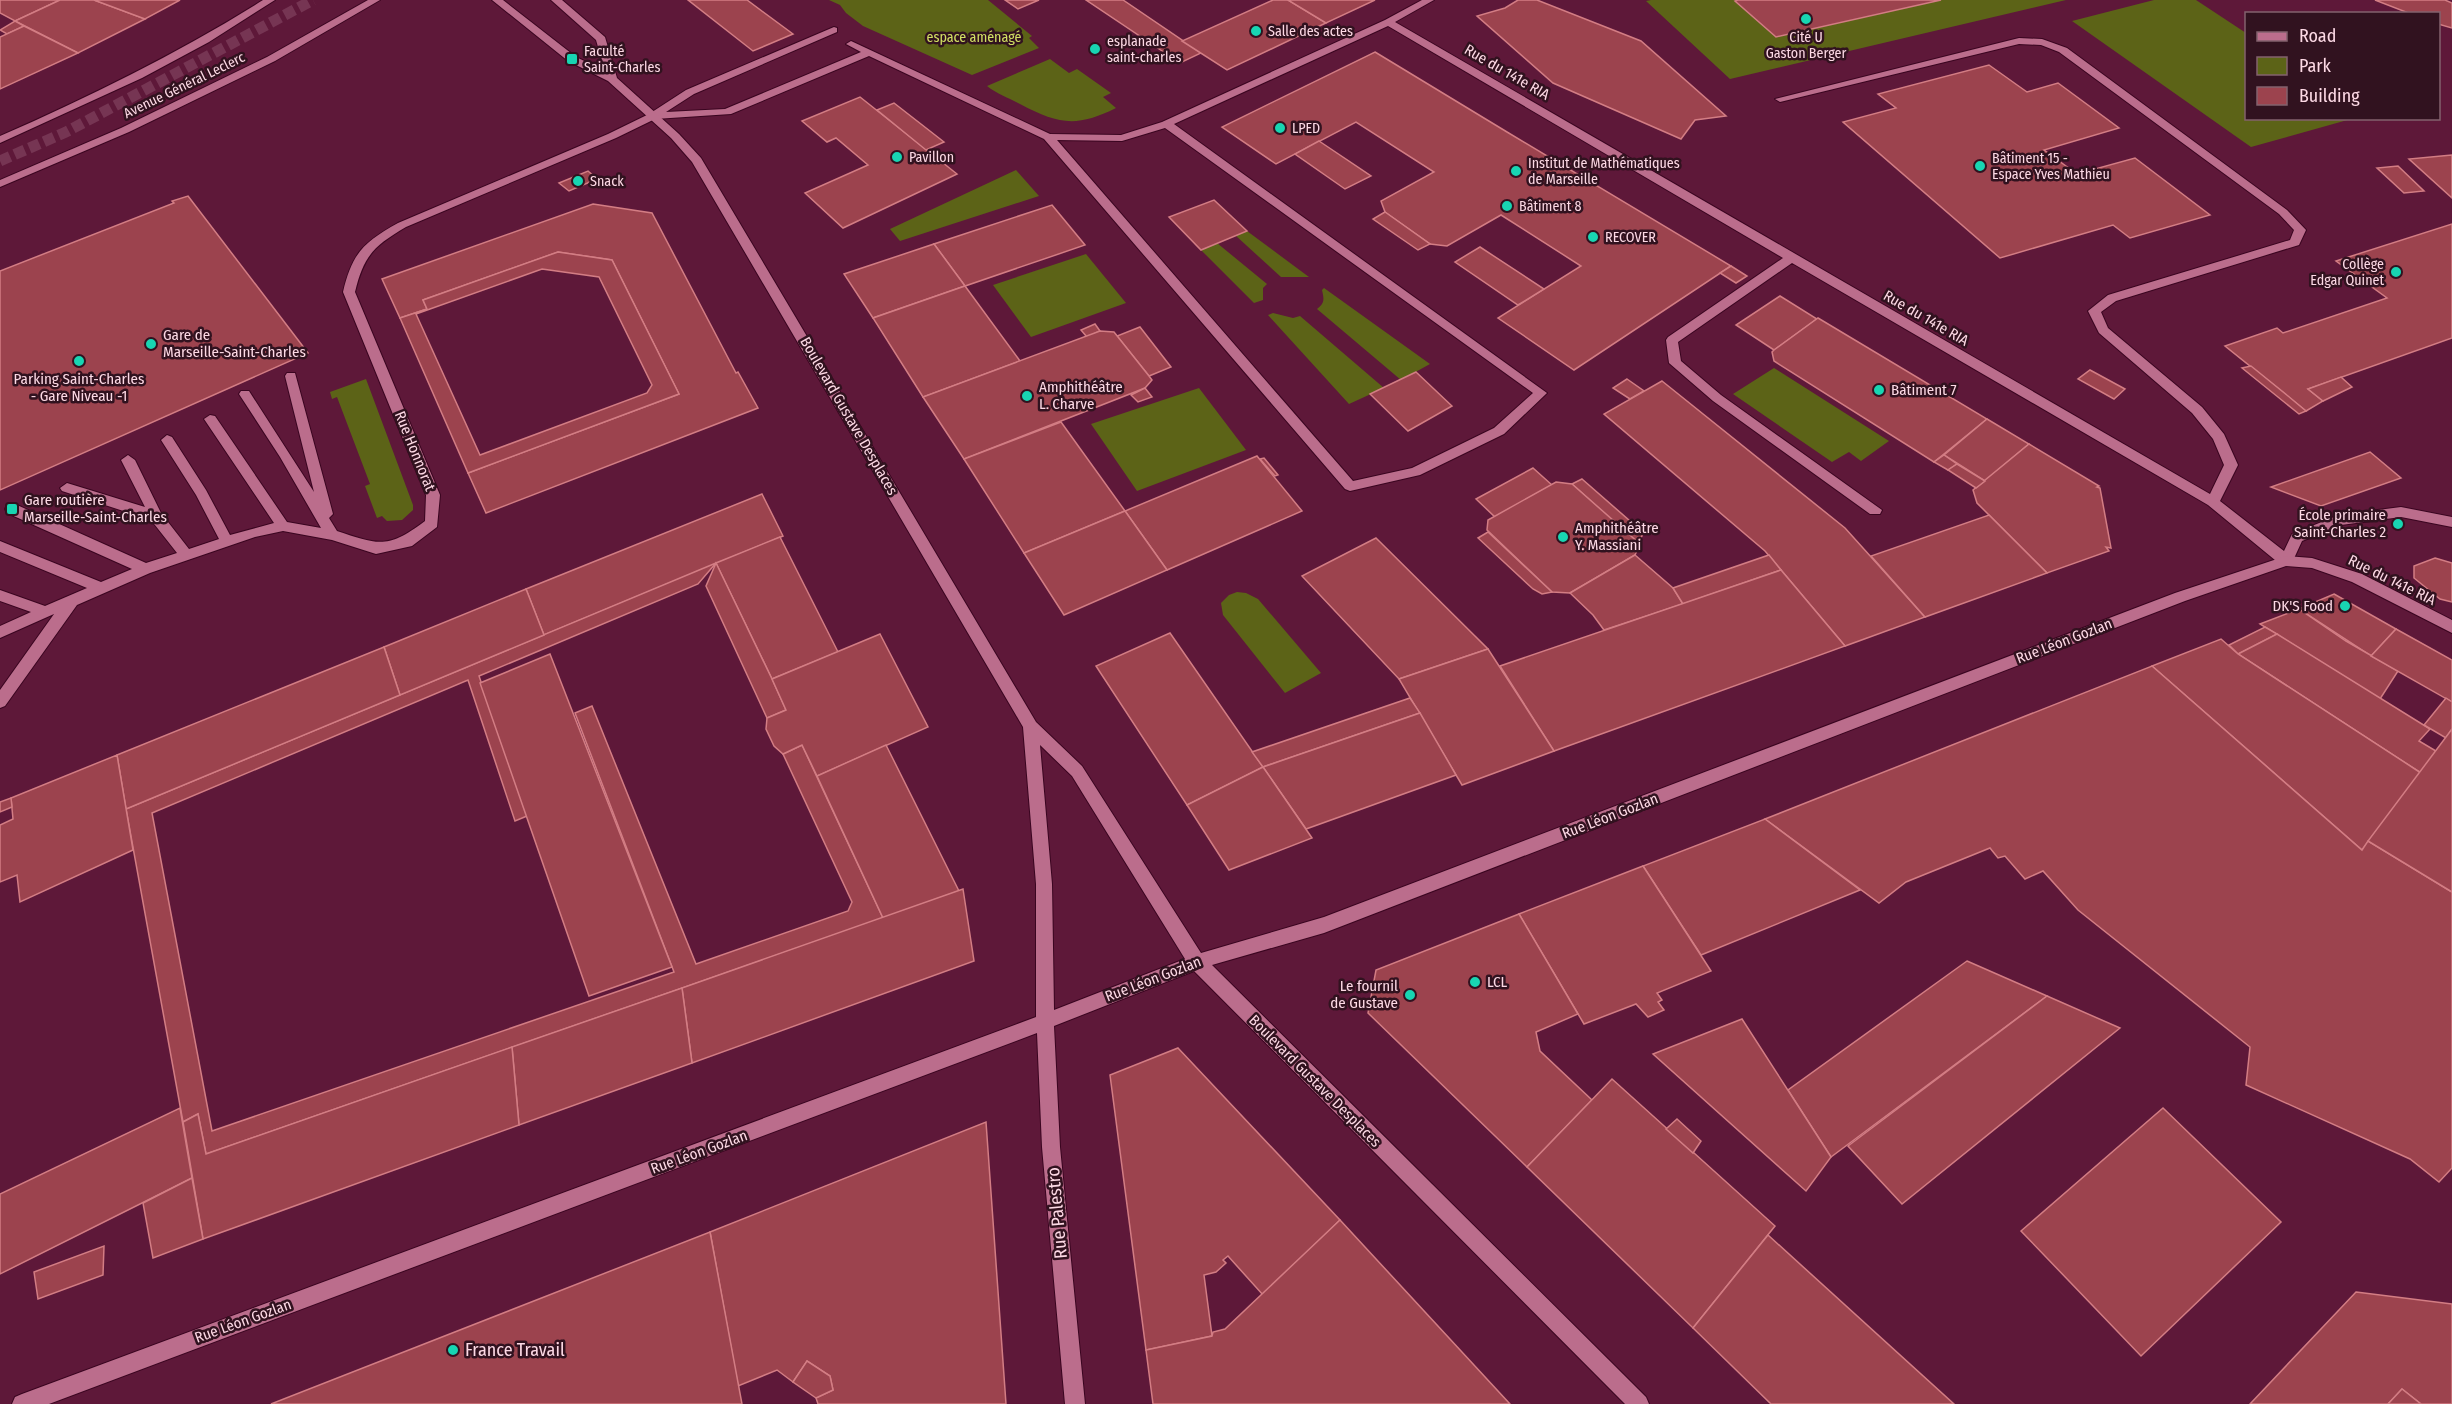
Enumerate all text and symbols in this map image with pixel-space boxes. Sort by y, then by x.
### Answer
marker: Cité U Gaston Berger [1799,12,1813,26]
legend [2245,12,2440,120]
place label: Salle des actes [1268,23,1353,40]
marker: Salle des actes [1249,24,1263,38]
text: Road [2299,25,2336,47]
park label: espace aménagé [927,29,1022,46]
place label: Cité U Gaston Berger [1766,29,1846,62]
place label: esplanade saint-charles [1107,33,1181,66]
street label: Rue du 141e RIA [1461,40,1553,104]
marker: esplanade saint-charles [1088,42,1102,56]
place label: Faculté Saint-Charles [584,43,661,76]
street label: Avenue Général Leclerc [121,49,248,122]
marker: Faculté Saint-Charles [565,52,579,66]
text: Park [2299,55,2332,77]
text: Building [2299,85,2360,107]
place label: LPED [1292,120,1320,137]
marker: LPED [1273,121,1287,135]
place label: Pavillon [909,149,954,166]
marker: Pavillon [890,150,904,164]
place label: Bâtiment 15 - Espace Yves Mathieu [1992,150,2110,183]
place label: Institut de Mathématiques de Marseille [1528,155,1680,188]
marker: Bâtiment 15 - Espace Yves Mathieu [1973,159,1987,173]
marker: Institut de Mathématiques de Marseille [1509,164,1523,178]
place label: Snack [590,173,624,190]
marker: Snack [571,174,585,188]
place label: Bâtiment 8 [1519,198,1582,215]
marker: Bâtiment 8 [1500,199,1514,213]
place label: RECOVER [1605,229,1656,246]
marker: RECOVER [1586,230,1600,244]
place label: Collège Edgar Quinet [2310,256,2384,289]
marker: Collège Edgar Quinet [2389,265,2403,279]
street label: Rue du 141e RIA [1880,286,1972,350]
place label: Gare de Marseille-Saint-Charles [163,326,306,361]
street label: Boulevard Gustave Desplaces [796,334,902,498]
marker: Gare de Marseille-Saint-Charles [144,337,158,351]
marker: Parking Saint-Charles - Gare Niveau -1 [72,354,86,368]
place label: Parking Saint-Charles - Gare Niveau -1 [14,370,144,405]
place label: Amphithéâtre L. Charve [1039,378,1123,413]
place label: Bâtiment 7 [1891,381,1957,399]
marker: Bâtiment 7 [1872,383,1886,397]
marker: Amphithéâtre L. Charve [1020,389,1034,403]
street label: Rue Honnorat [391,408,439,494]
place label: Gare routière Marseille-Saint-Charles [24,491,167,526]
marker: Gare routière Marseille-Saint-Charles [5,502,19,516]
place label: École primaire Saint-Charles 2 [2294,506,2386,541]
marker: École primaire Saint-Charles 2 [2391,517,2405,531]
place label: Amphithéâtre Y. Massiani [1575,519,1659,554]
marker: Amphithéâtre Y. Massiani [1556,530,1570,544]
street label: Rue du 141e RIA [2345,551,2439,609]
place label: DK'S Food [2272,597,2333,615]
marker: DK'S Food [2338,599,2352,613]
street label: Rue Léon Gozlan [2013,614,2115,668]
street label: Rue Léon Gozlan [1559,789,1661,843]
street label: Rue Léon Gozlan [1102,952,1204,1006]
place label: LCL [1487,973,1508,991]
marker: LCL [1468,975,1482,989]
place label: Le fournil de Gustave [1330,977,1398,1012]
marker: Le fournil de Gustave [1403,988,1417,1002]
street label: Boulevard Gustave Desplaces [1245,1011,1385,1151]
street label: Rue Léon Gozlan [648,1126,750,1178]
street label: Rue Palestro [1042,1166,1072,1260]
street label: Rue Léon Gozlan [192,1295,294,1347]
place label: France Travail [465,1339,565,1361]
marker: France Travail [446,1343,460,1357]

